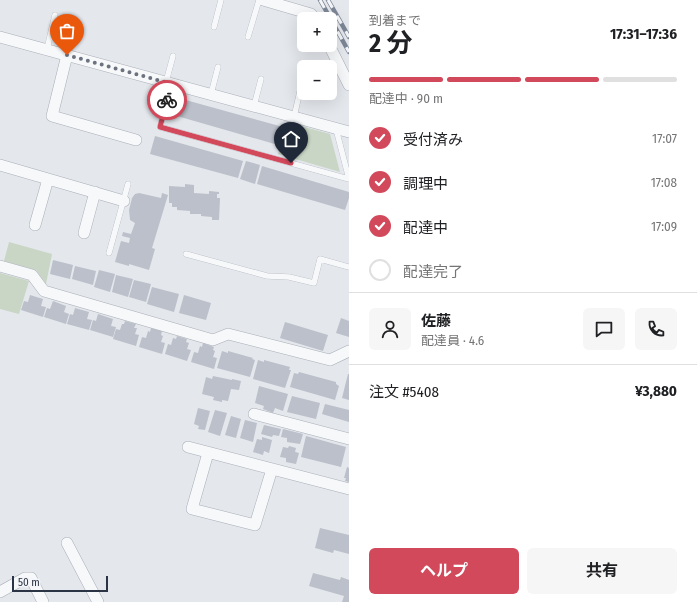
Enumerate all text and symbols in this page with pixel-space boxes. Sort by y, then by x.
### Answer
map controls [297,12,337,100]
button: + [297,12,337,52]
text: 到着まで [369,13,421,28]
pin [50,14,84,55]
icon: bag [56,20,78,42]
text: 17:31–17:36 [610,25,677,43]
text: 2 分 [369,28,412,59]
button: − [297,60,337,100]
courier [147,80,187,120]
icon: bike [156,89,178,111]
text: 配達中 · 90 m [369,91,443,106]
pin [274,122,308,163]
icon: check [369,127,391,149]
icon: home [280,128,302,150]
text: 受付済み [403,131,463,149]
text: 17:07 [652,131,677,146]
icon: check [369,171,391,193]
text: 調理中 [403,175,448,193]
text: 17:08 [651,175,677,190]
icon: check [369,215,391,237]
text: 配達中 [403,219,448,237]
text: 17:09 [651,219,677,234]
text: 配達完了 [403,263,463,281]
button: person [369,308,411,350]
button: chat [583,308,625,350]
button: phone [635,308,677,350]
text: 佐藤 [421,312,451,330]
text: 配達員 · 4.6 [421,333,484,348]
text: ¥3,880 [635,382,677,400]
text: 注文 #5408 [369,383,439,401]
button: ヘルプ [369,548,519,594]
button: 共有 [527,548,677,594]
scale bar [12,574,108,593]
text: 50 m [18,576,40,589]

